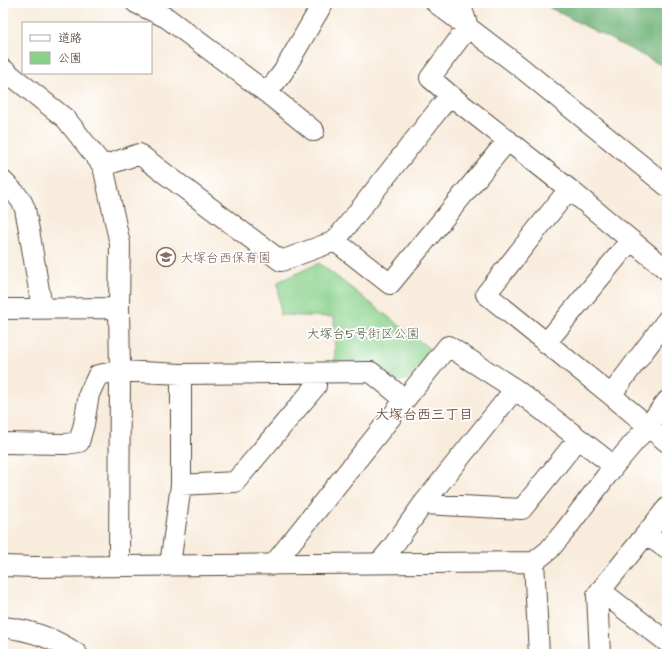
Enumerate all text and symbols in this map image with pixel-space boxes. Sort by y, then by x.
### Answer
legend [22,22,152,74]
text: 道路 [58,30,82,47]
text: 公園 [58,50,82,67]
school or university icon: 大塚台西保育園 [155,246,177,268]
place label: 大塚台西保育園 [180,249,271,267]
park label: 大塚台5号街区公園 [306,325,420,343]
district label: 大塚台西三丁目 [375,405,473,425]

